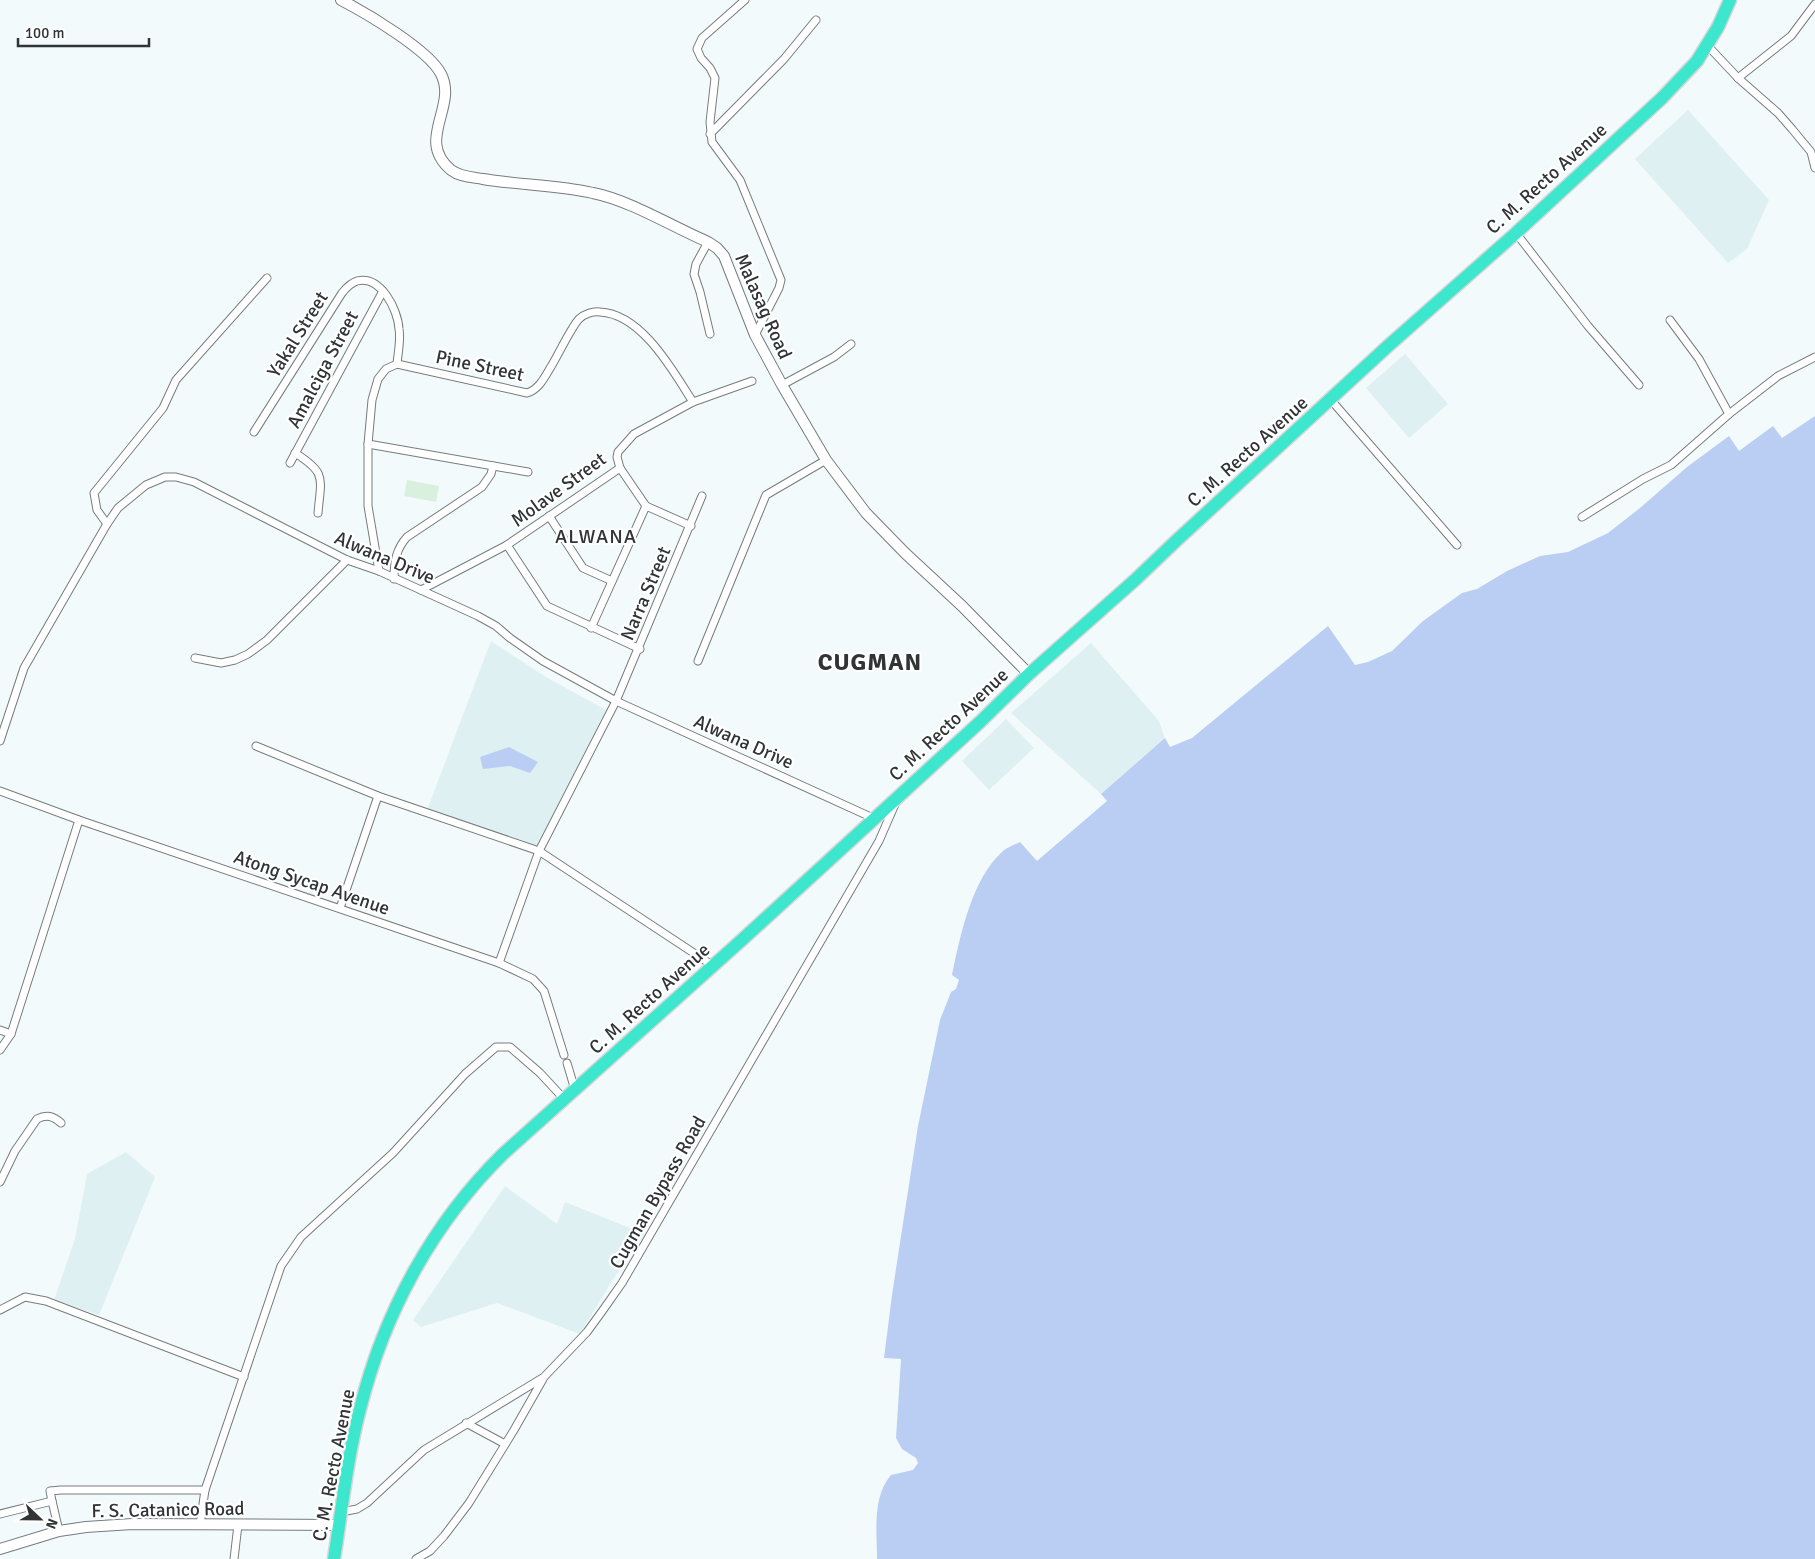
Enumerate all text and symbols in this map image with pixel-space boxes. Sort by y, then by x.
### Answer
scale bar [18,15,149,47]
text: 100 m [25,24,65,42]
street label: C. M. Recto Avenue [1481,118,1612,239]
street label: Malasag Road [729,250,797,363]
street label: Yakal Street [262,287,334,382]
street label: Amalciga Street [282,306,364,432]
street label: Pine Street [434,345,526,387]
street label: C. M. Recto Avenue [1182,391,1313,512]
street label: Molave Street [506,447,611,532]
district label: ALWANA [555,524,637,549]
street label: Alwana Drive [331,526,438,590]
street label: Narra Street [615,542,677,644]
district label: CUGMAN [818,647,922,677]
street label: C. M. Recto Avenue [884,663,1013,786]
street label: Alwana Drive [690,709,797,775]
street label: Atong Sycap Avenue [231,845,393,921]
street label: C. M. Recto Avenue [584,938,715,1059]
street label: Cugman Bypass Road [604,1112,711,1273]
street label: C. M. Recto Avenue [307,1387,361,1543]
north arrow [15,1494,65,1544]
street label: F. S. Catanico Road [91,1497,245,1523]
text: N [42,1516,61,1531]

